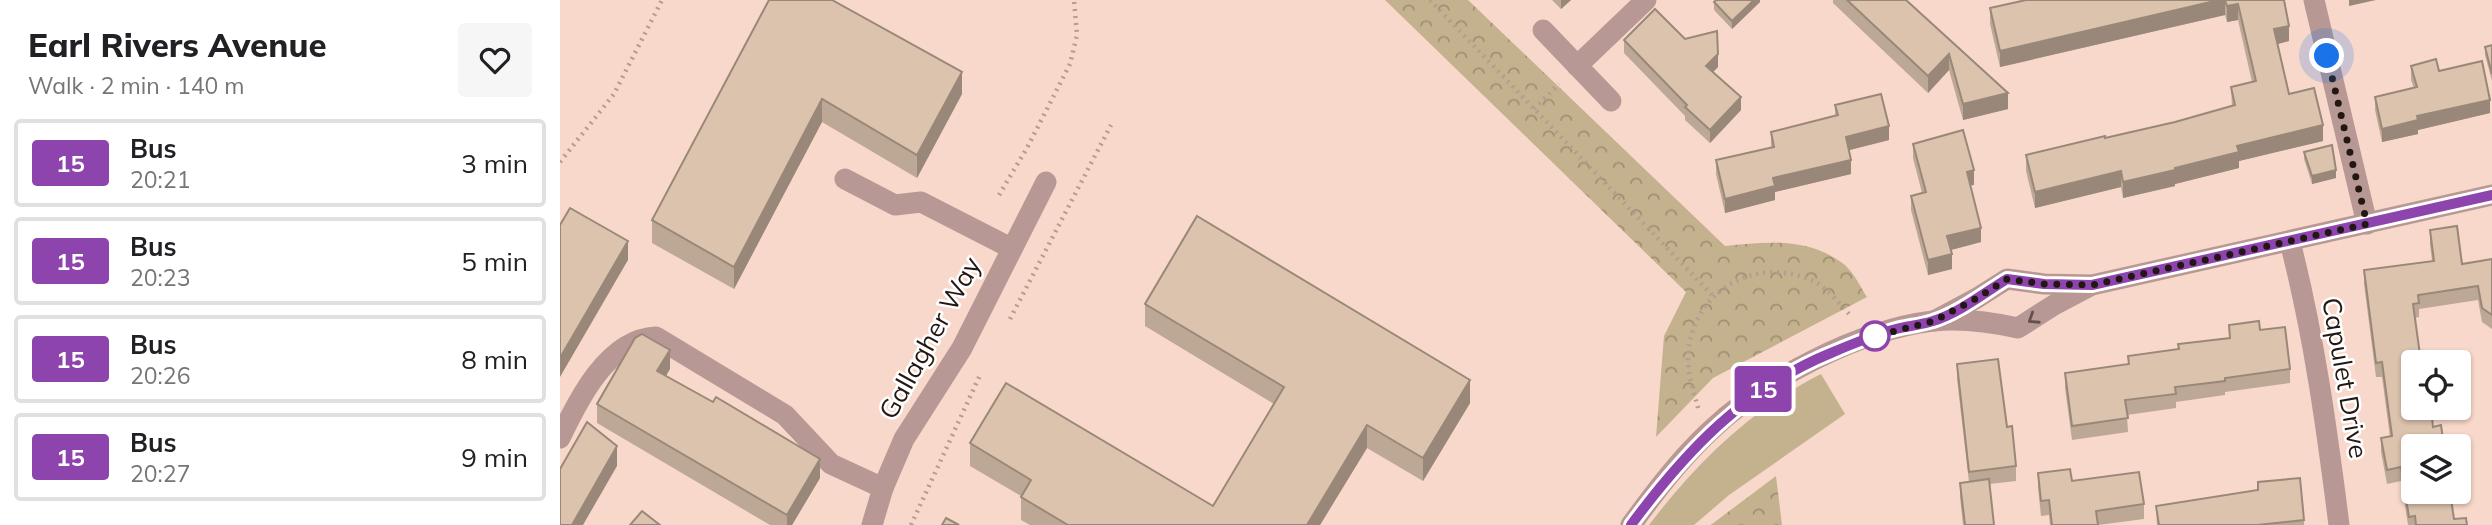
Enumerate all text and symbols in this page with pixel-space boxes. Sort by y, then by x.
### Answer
button: heart [458,23,532,97]
text: Earl Rivers Avenue [28,24,327,65]
your location [2309,38,2344,73]
text: Walk · 2 min · 140 m [28,71,245,100]
text: Bus [130,132,176,165]
text: 3 min [461,147,528,180]
text: 15 [56,148,85,178]
text: 20:21 [130,165,190,194]
text: Bus [130,230,176,263]
text: 5 min [461,245,528,278]
text: 15 [56,246,85,276]
street label: Gallagher Way [871,251,988,425]
text: 20:23 [130,263,190,292]
street label: Capulet Drive [2315,295,2376,461]
one-way arrow [2028,311,2041,323]
unlabelled marker [1860,321,1890,351]
text: Bus [130,328,176,361]
text: 8 min [461,343,528,376]
text: 15 [56,344,85,374]
map controls [2401,350,2471,504]
button: locate [2401,350,2471,420]
text: 20:26 [130,361,190,390]
line badge: 15 [1732,366,1794,412]
text: 15 [1749,374,1777,404]
text: Bus [130,426,176,459]
button: layers [2401,434,2471,504]
text: 9 min [461,441,528,474]
text: 15 [56,442,85,472]
text: 20:27 [130,459,190,488]

